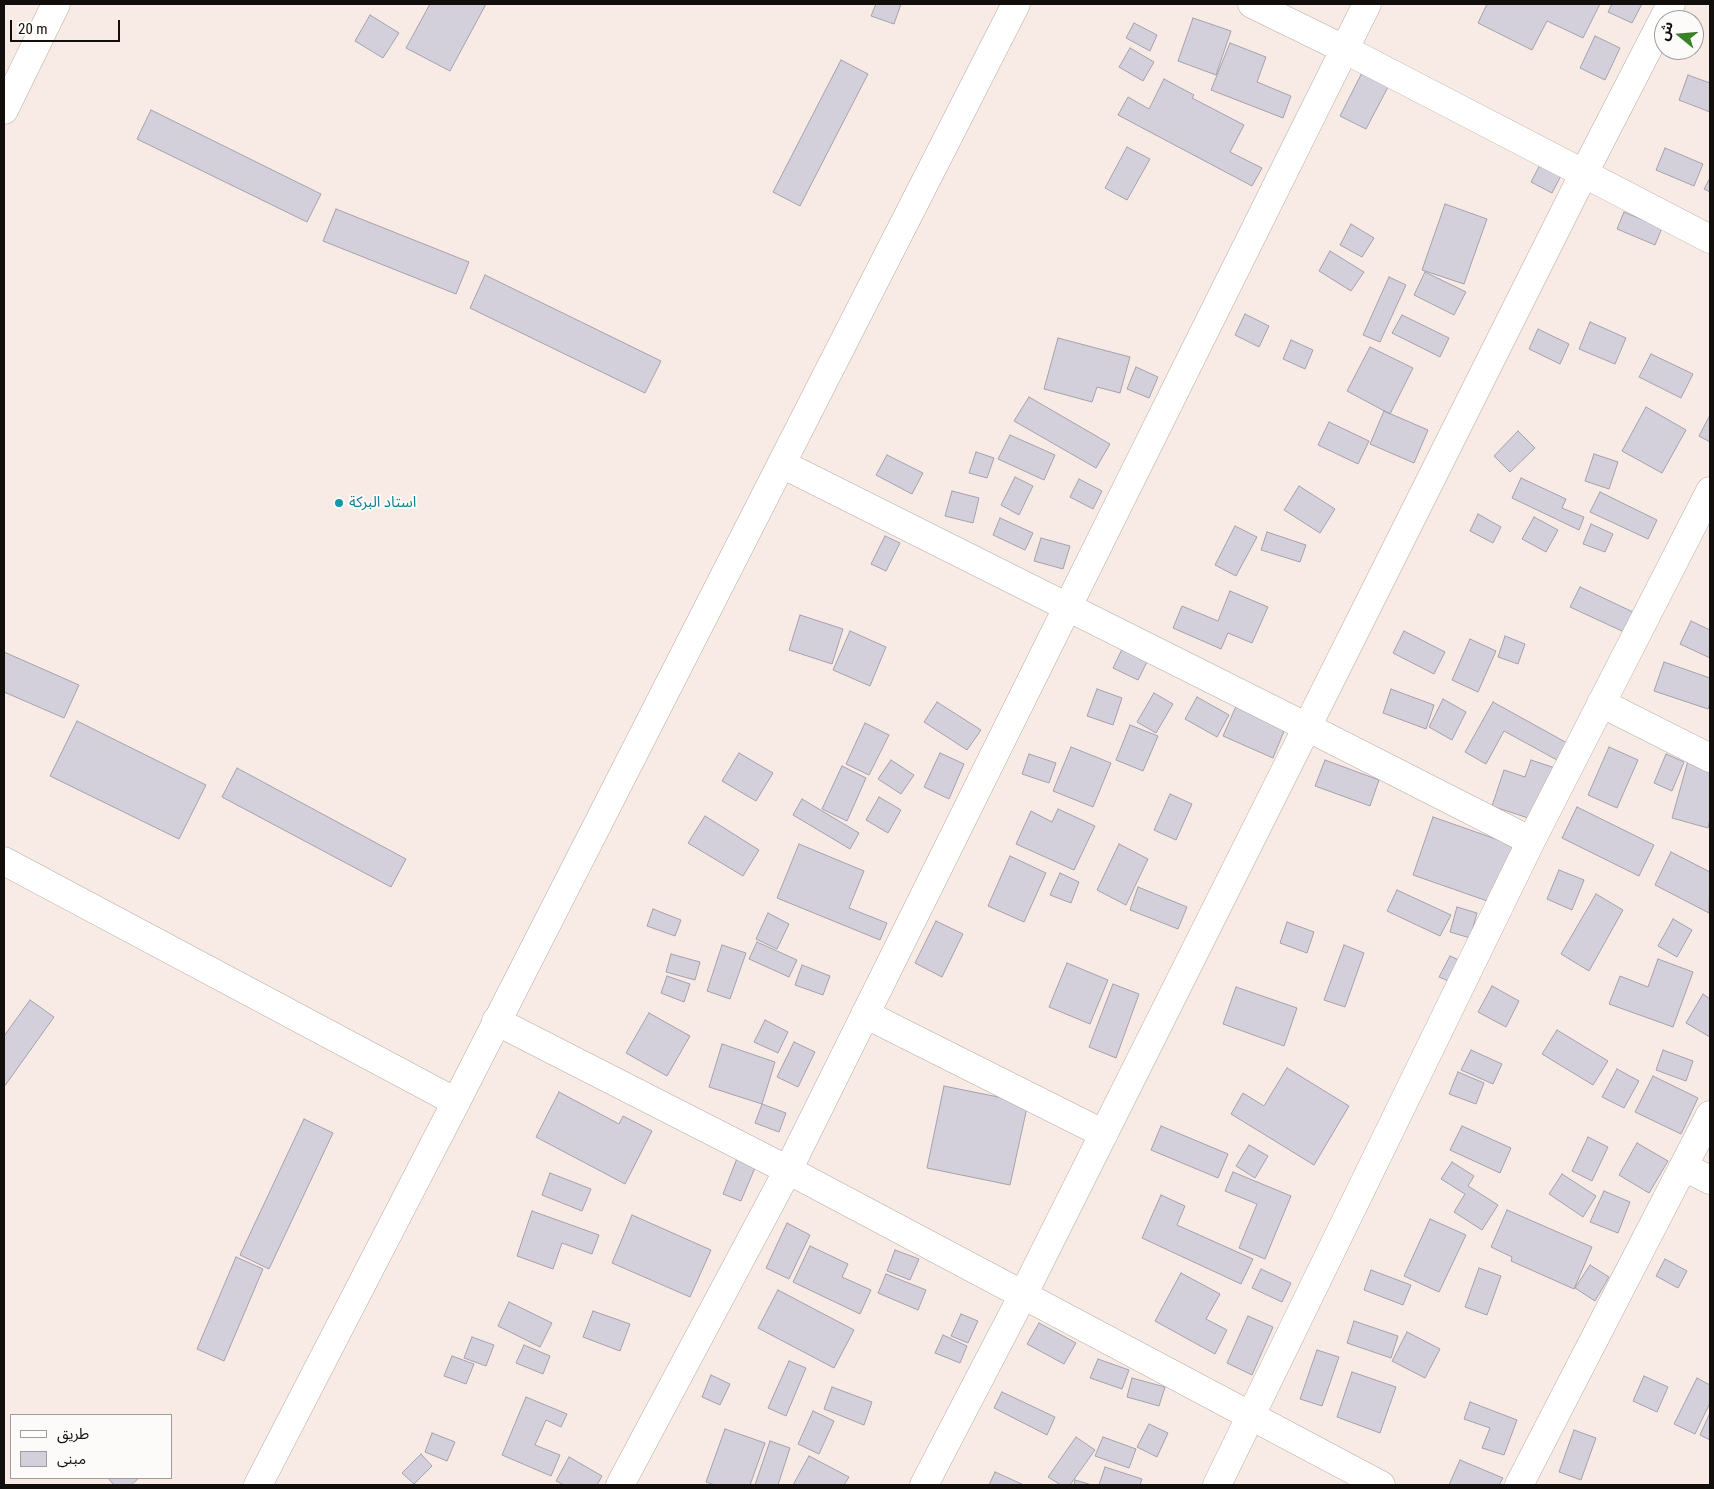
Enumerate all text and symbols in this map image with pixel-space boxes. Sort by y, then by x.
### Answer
scale bar [12,10,122,42]
north arrow [1654,10,1704,60]
text: ش [1655,19,1676,42]
text: 20 m [18,20,48,38]
place label: استاد البركة [349,494,416,512]
marker: استاد البركة [333,497,345,509]
legend [10,1414,172,1479]
text: طريق [57,1425,89,1443]
text: مبنى [57,1450,86,1468]

